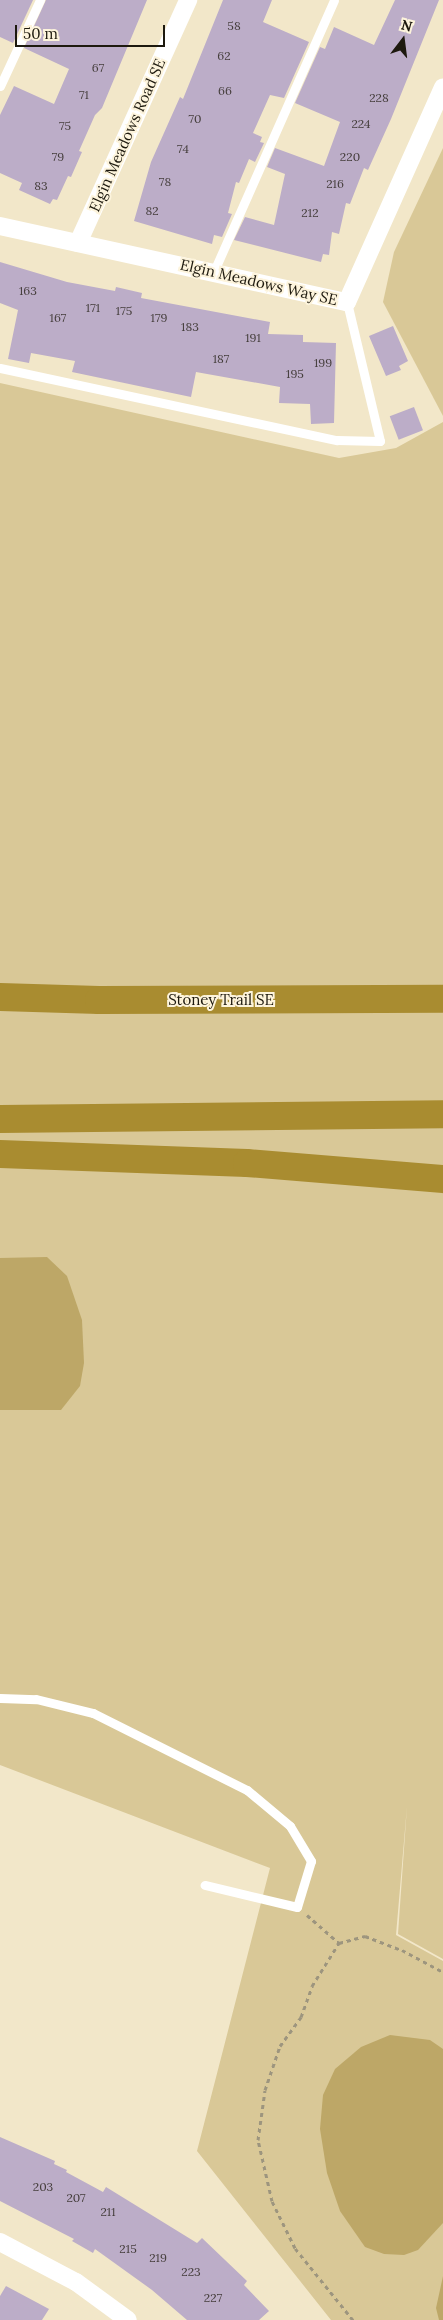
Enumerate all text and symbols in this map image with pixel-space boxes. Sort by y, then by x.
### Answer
scale bar [18,15,168,47]
north arrow [378,15,428,65]
text: N [399,15,414,36]
house number: 58 [227,19,241,33]
text: 50 m [23,24,58,43]
house number: 62 [217,49,231,63]
street label: Elgin Meadows Road SE [85,56,169,214]
house number: 67 [92,61,104,75]
house number: 66 [218,84,232,98]
house number: 71 [79,88,89,102]
house number: 228 [369,91,389,105]
house number: 70 [189,112,201,126]
house number: 224 [351,117,371,131]
house number: 75 [59,119,71,133]
house number: 74 [177,142,189,156]
house number: 79 [52,150,64,164]
house number: 220 [340,150,360,164]
house number: 78 [159,175,171,189]
house number: 216 [326,177,344,191]
house number: 83 [34,179,48,193]
house number: 82 [145,204,159,218]
house number: 212 [301,206,319,220]
street label: Elgin Meadows Way SE [179,255,339,309]
house number: 163 [19,284,37,298]
house number: 171 [86,301,100,315]
house number: 175 [116,304,132,318]
house number: 167 [50,311,66,325]
house number: 179 [151,311,167,325]
house number: 183 [181,320,199,334]
house number: 191 [245,331,261,345]
house number: 187 [213,352,229,366]
house number: 199 [314,356,332,370]
house number: 195 [286,367,304,381]
street label: Stoney Trail SE [168,991,274,1009]
house number: 203 [33,2180,53,2194]
house number: 207 [66,2191,86,2205]
house number: 211 [100,2205,116,2219]
house number: 215 [119,2242,137,2256]
house number: 219 [149,2251,167,2265]
house number: 223 [181,2265,201,2279]
house number: 227 [204,2291,222,2305]

